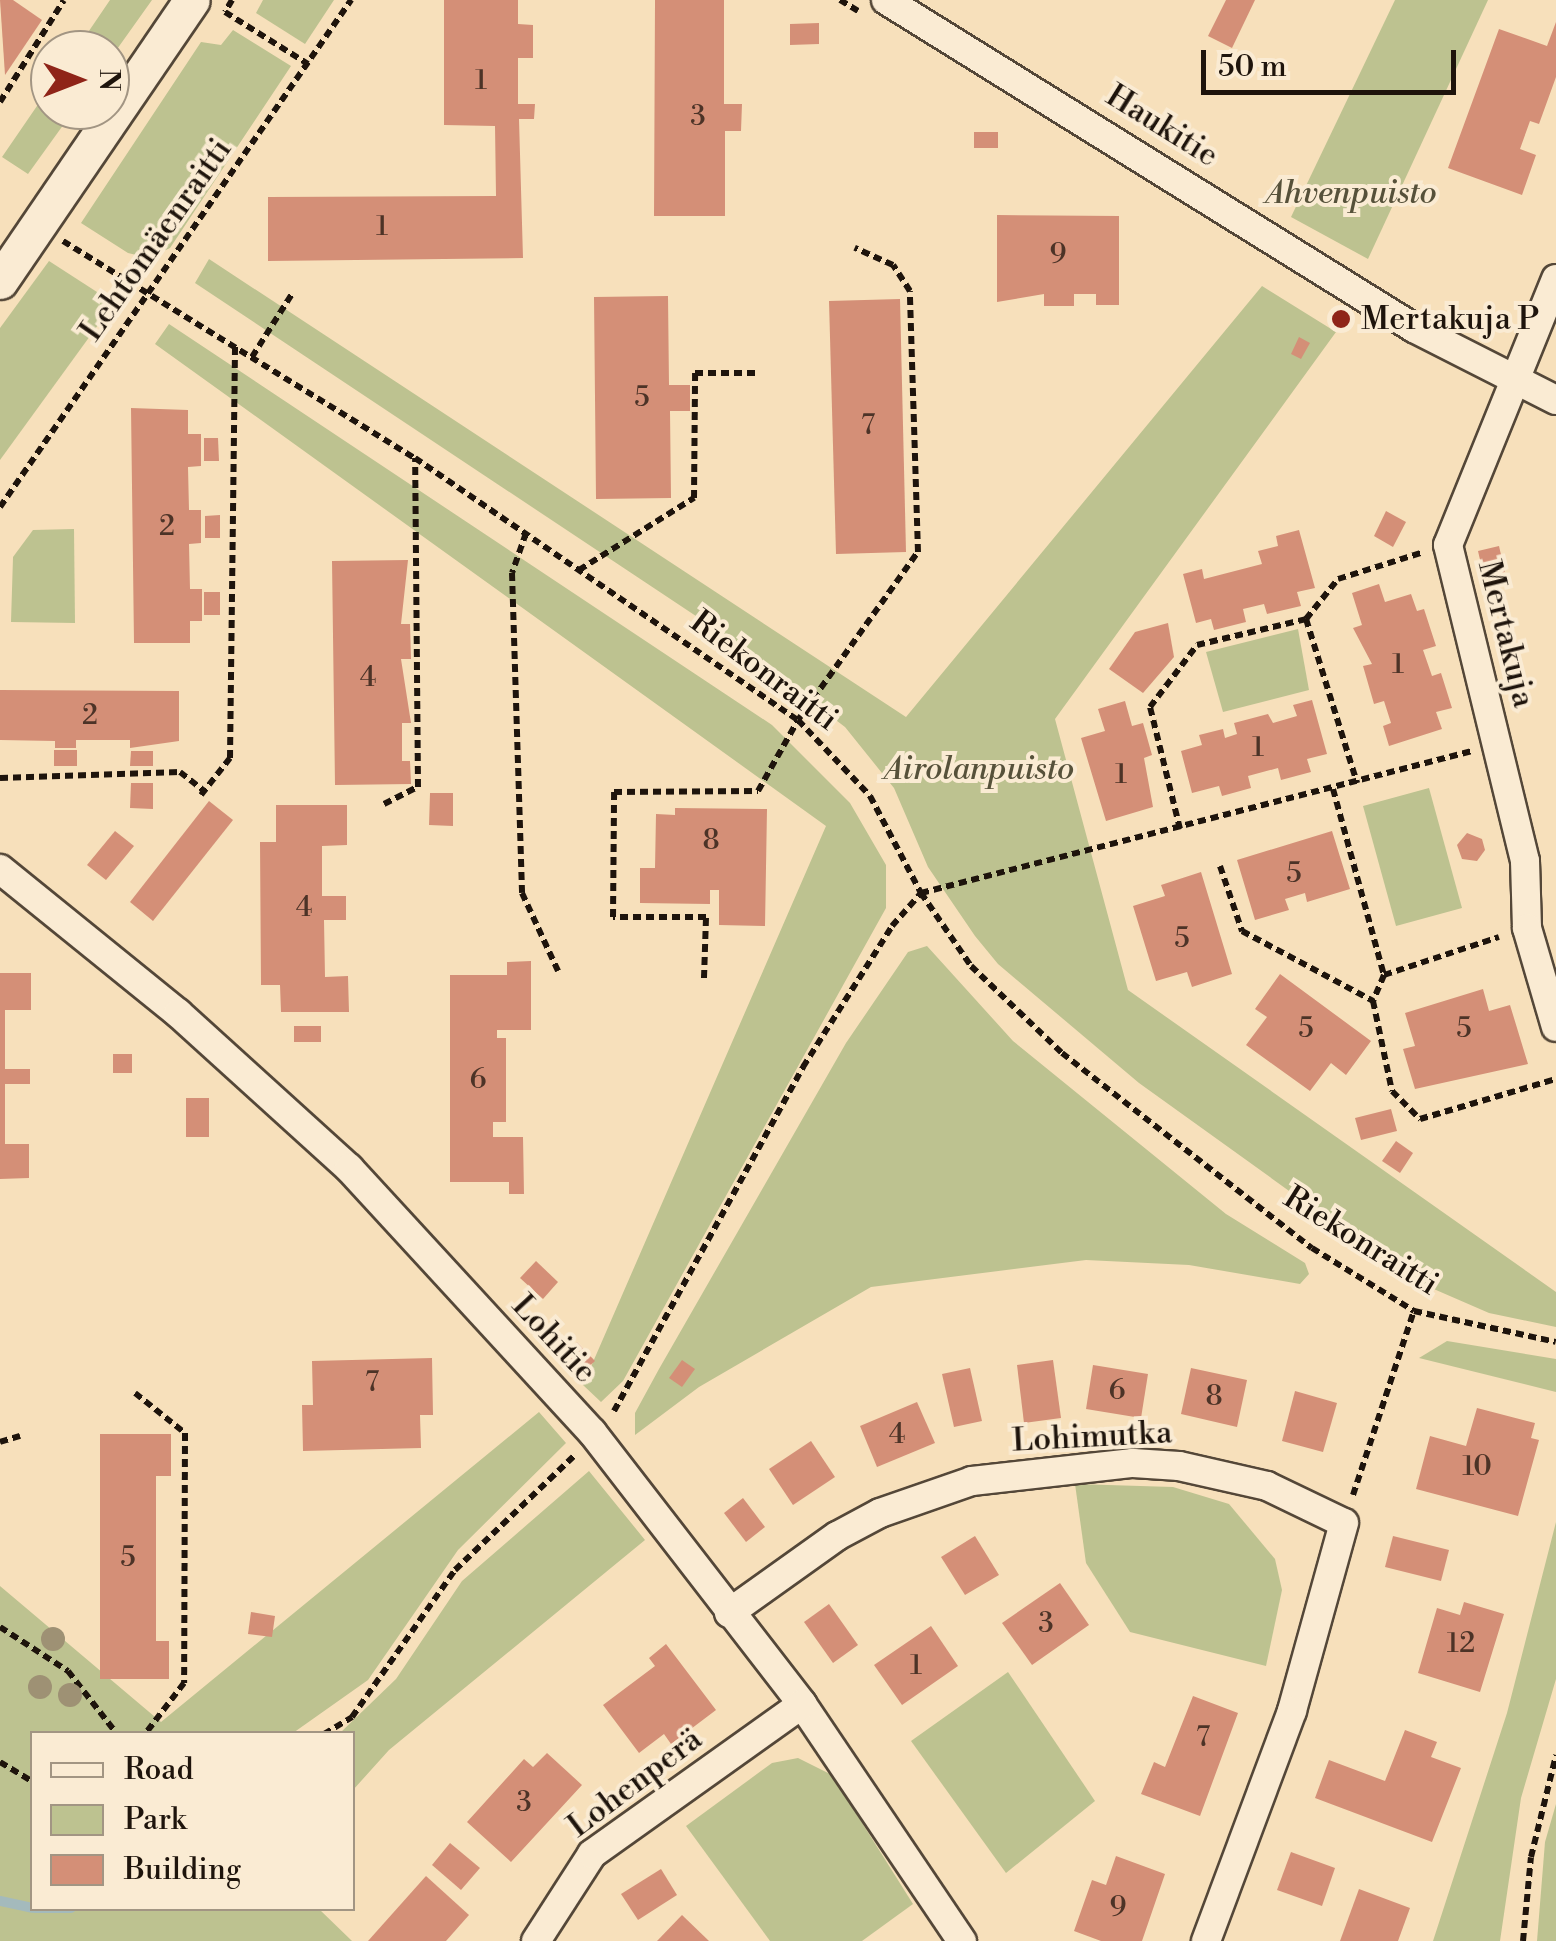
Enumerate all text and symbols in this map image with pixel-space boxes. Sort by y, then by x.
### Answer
north arrow [30,30,130,130]
scale bar [1206,30,1461,92]
text: 50 m [1218,48,1287,86]
house number: 1 [475,64,487,98]
text: N [91,69,126,91]
street label: Haukitie [1099,77,1225,175]
house number: 3 [690,100,706,134]
street label: Lehtomäenraitti [72,131,240,349]
park label: Ahvenpuisto [1265,174,1437,212]
house number: 1 [376,210,388,244]
house number: 9 [1050,238,1066,272]
place label: Mertakuja P [1361,300,1539,338]
marker: Mertakuja P [1330,308,1352,330]
house number: 5 [634,381,650,415]
house number: 7 [861,409,875,443]
house number: 2 [159,510,175,544]
street label: Mertakuja [1469,557,1543,711]
street label: Riekonraitti [682,603,846,739]
house number: 1 [1392,648,1404,682]
house number: 4 [360,661,376,695]
house number: 2 [82,699,98,733]
house number: 1 [1252,731,1264,765]
park label: Airolanpuisto [884,750,1074,788]
house number: 1 [1115,758,1127,792]
house number: 8 [702,824,720,858]
house number: 5 [1286,857,1302,891]
house number: 4 [296,891,312,925]
house number: 5 [1174,922,1190,956]
house number: 5 [1298,1012,1314,1046]
house number: 5 [1456,1012,1472,1046]
house number: 6 [470,1063,486,1097]
street label: Riekonraitti [1276,1178,1446,1304]
street label: Lohitie [504,1287,604,1391]
house number: 7 [365,1366,379,1400]
house number: 6 [1109,1374,1125,1408]
house number: 8 [1205,1380,1223,1414]
street label: Lohimutka [1011,1414,1173,1460]
house number: 4 [889,1418,905,1452]
house number: 10 [1462,1450,1492,1484]
house number: 5 [120,1541,136,1575]
house number: 3 [1038,1607,1054,1641]
house number: 12 [1447,1627,1475,1661]
house number: 1 [910,1649,922,1683]
street label: Lohenperä [560,1720,710,1846]
house number: 7 [1196,1721,1210,1755]
legend [30,1731,355,1911]
text: Road [124,1751,194,1789]
house number: 3 [516,1786,532,1820]
text: Park [124,1801,186,1839]
text: Building [124,1851,241,1889]
house number: 9 [1110,1891,1126,1925]

